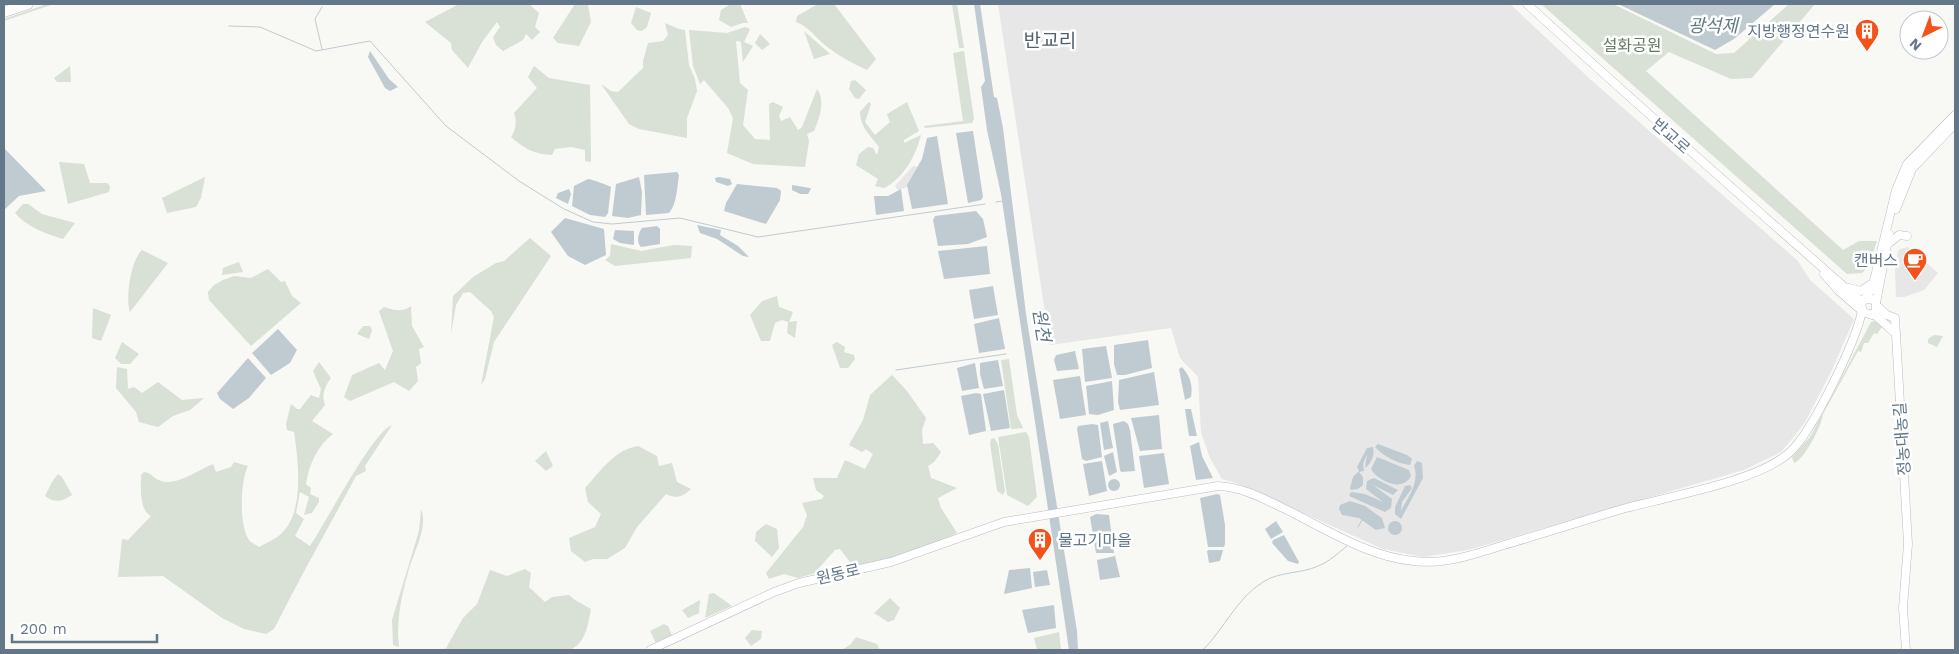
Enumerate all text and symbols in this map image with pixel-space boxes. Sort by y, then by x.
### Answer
north arrow [1899,10,1949,60]
water label: 광석제 [1688,15,1740,36]
building icon: 지방행정연수원 [1854,18,1880,52]
place label: 지방행정연수원 [1747,22,1850,41]
district label: 반교리 [1024,29,1076,52]
text: N [1906,35,1925,54]
park label: 설화공원 [1603,36,1661,55]
street label: 반교로 [1648,114,1694,158]
cafe icon: 캔버스 [1902,247,1928,281]
place label: 캔버스 [1854,251,1898,270]
water label: 원천 [1029,307,1055,345]
street label: 정농대농길 [1890,402,1914,476]
building icon: 물고기마을 [1027,527,1053,561]
place label: 물고기마을 [1058,531,1132,550]
street label: 원동로 [814,560,862,588]
scale bar [12,612,158,644]
text: 200 m [20,620,67,638]

